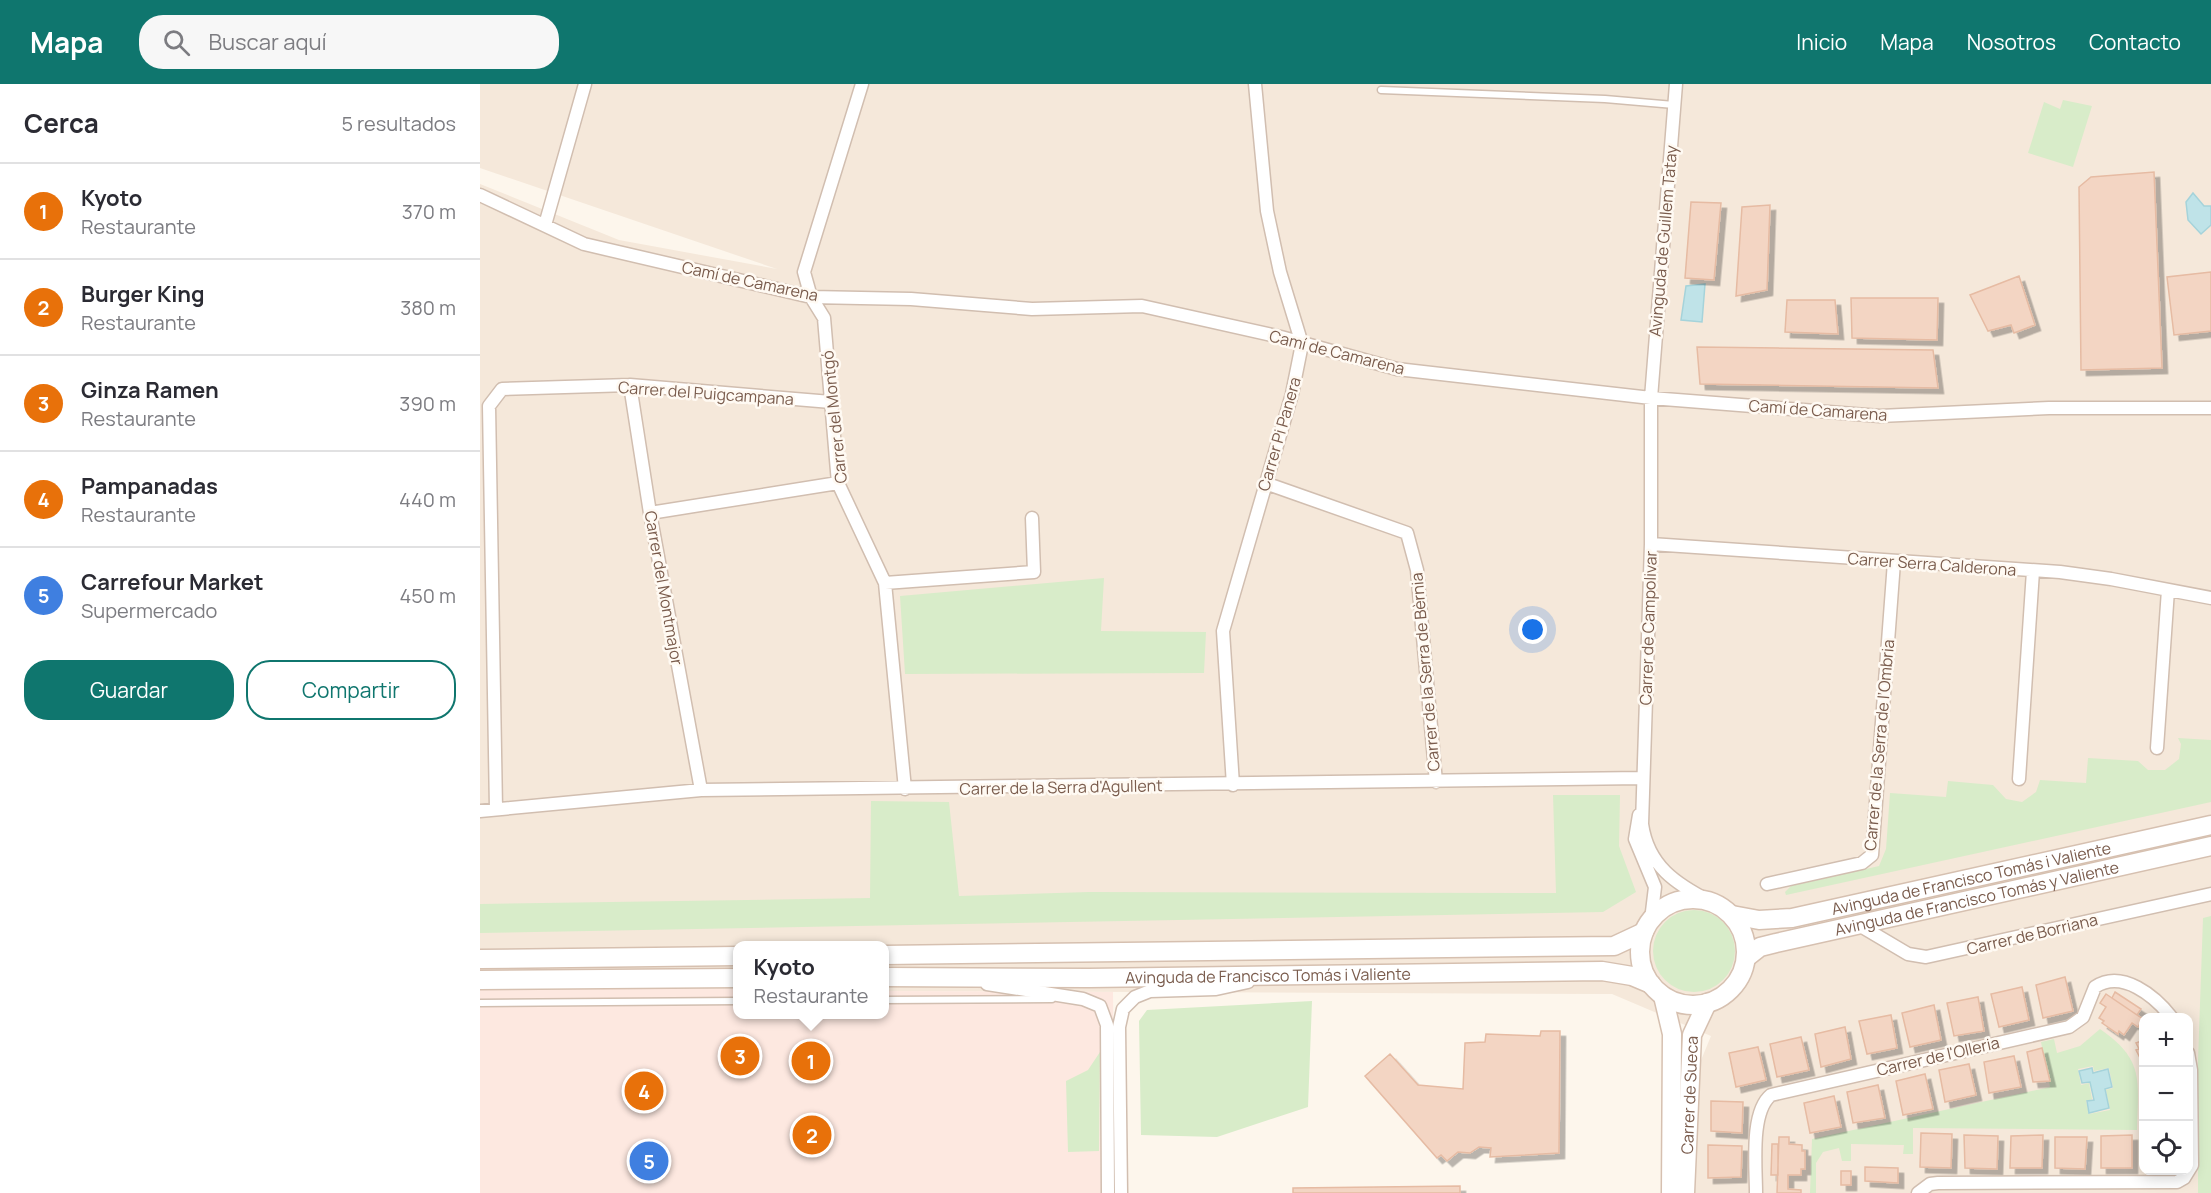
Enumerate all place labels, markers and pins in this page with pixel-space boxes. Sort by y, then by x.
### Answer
pin: 3 [720,1034,760,1078]
pin: 1 [792,1038,830,1084]
pin: 4 [624,1068,664,1114]
pin: 2 [792,1112,832,1158]
pin: 5 [630,1138,668,1184]

